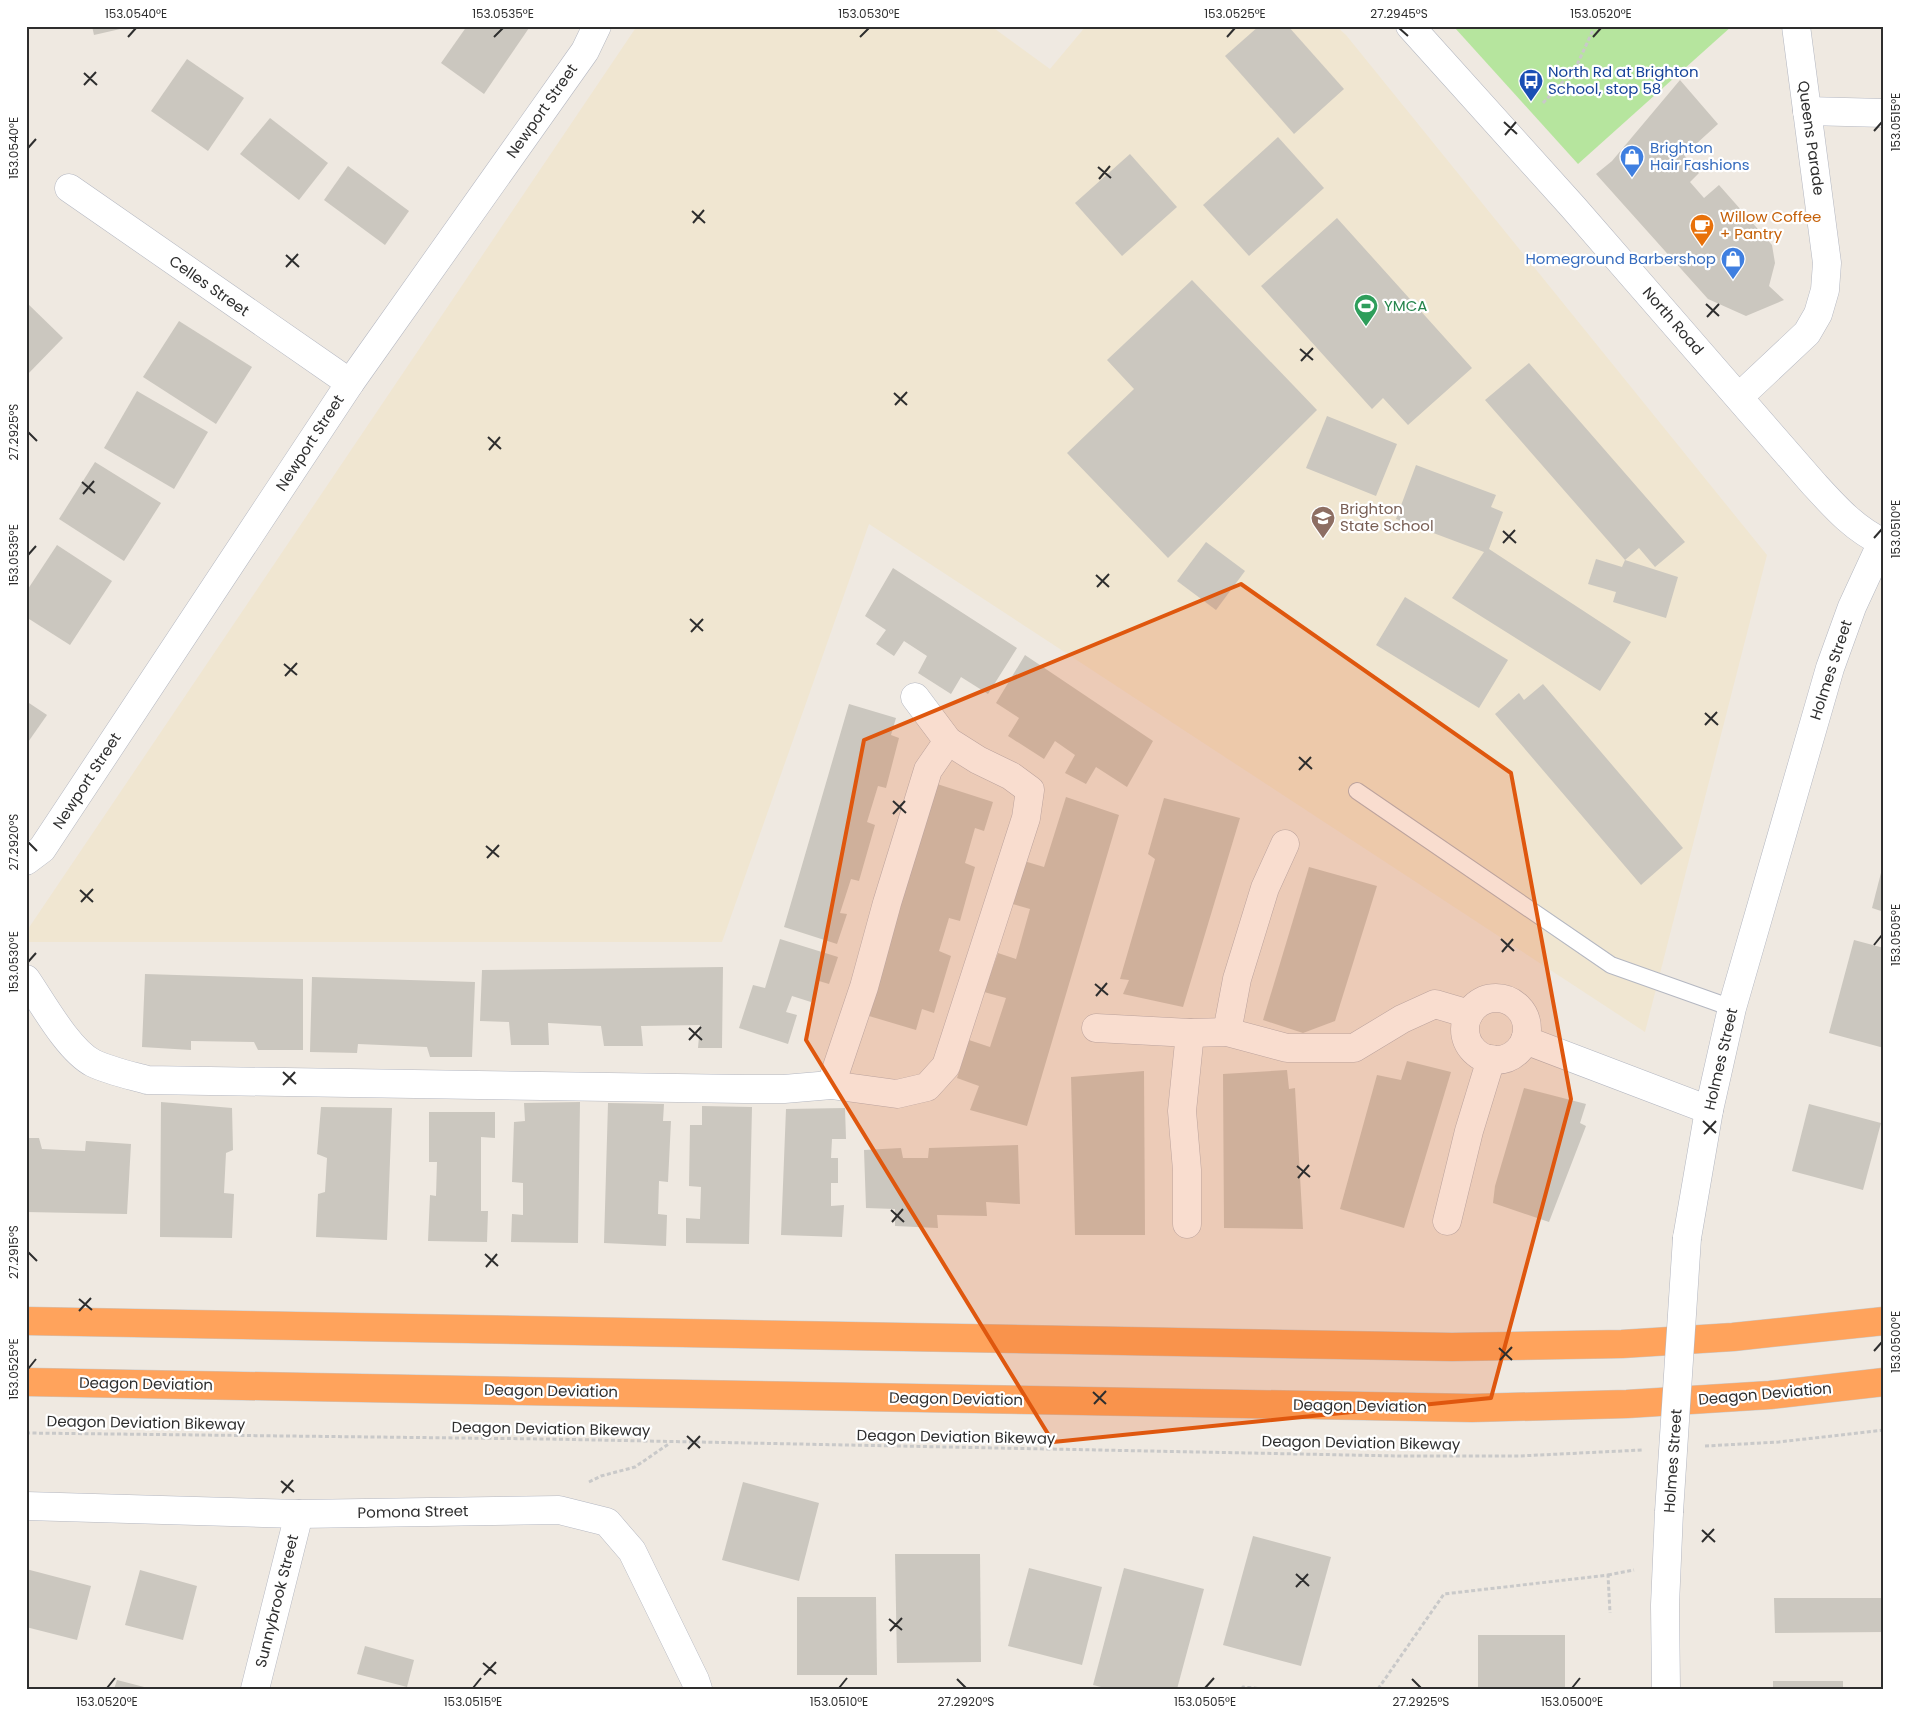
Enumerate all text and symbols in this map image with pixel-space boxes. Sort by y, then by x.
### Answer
text: 153.0540°E [105,5,167,22]
text: 153.0535°E [472,5,534,22]
text: 153.0530°E [838,5,900,22]
text: 153.0525°E [1204,5,1266,22]
text: 27.2945°S [1370,5,1428,22]
text: 153.0520°E [1570,5,1632,22]
street label: Newport Street [501,59,582,162]
place label: North Rd at Brighton School, stop 58 [1548,61,1699,99]
bus stop icon: North Rd at Brighton School, stop 58 [1518,68,1544,102]
street label: Queens Parade [1793,79,1830,197]
text: 153.0515°E [1887,93,1904,151]
text: 153.0540°E [5,117,22,179]
place label: Brighton Hair Fashions [1650,137,1750,175]
shop icon: Brighton Hair Fashions [1619,144,1645,178]
place label: Willow Coffee + Pantry [1720,206,1821,244]
cafe icon: Willow Coffee + Pantry [1689,213,1715,247]
shop icon: Homeground Barbershop [1720,246,1746,280]
place label: Homeground Barbershop [1525,248,1716,269]
street label: Celles Street [165,250,254,321]
street label: North Road [1638,282,1709,359]
sports icon: YMCA [1353,293,1379,327]
place label: YMCA [1384,295,1427,316]
street label: Newport Street [271,391,349,495]
text: 27.2925°S [5,404,22,460]
place label: Brighton State School [1340,498,1434,536]
text: 153.0510°E [1887,500,1904,558]
school or university icon: Brighton State School [1310,505,1336,539]
text: 153.0535°E [5,524,22,586]
street label: Holmes Street [1804,617,1857,723]
street label: Newport Street [48,729,126,833]
text: 27.2920°S [5,814,22,870]
text: 153.0505°E [1887,904,1904,966]
text: 153.0530°E [5,931,22,993]
street label: Holmes Street [1699,1006,1742,1112]
text: 27.2915°S [5,1225,22,1279]
text: 153.0500°E [1887,1311,1904,1373]
text: 153.0525°E [5,1338,22,1400]
street label: Deagon Deviation [79,1372,213,1395]
street label: Deagon Deviation [1697,1377,1833,1410]
street label: Deagon Deviation [484,1379,618,1402]
street label: Deagon Deviation [889,1387,1023,1410]
street label: Deagon Deviation [1293,1394,1427,1417]
street label: Holmes Street [1658,1408,1687,1514]
street label: Deagon Deviation Bikeway [46,1410,246,1435]
street label: Deagon Deviation Bikeway [451,1416,651,1441]
street label: Deagon Deviation Bikeway [856,1424,1056,1449]
street label: Deagon Deviation Bikeway [1261,1430,1461,1455]
street label: Pomona Street [357,1500,469,1523]
street label: Sunnybrook Street [250,1532,303,1670]
text: 153.0520°E [76,1693,138,1710]
text: 153.0515°E [444,1693,502,1710]
text: 153.0510°E [810,1693,868,1710]
text: 27.2920°S [938,1693,994,1710]
text: 153.0505°E [1174,1693,1236,1710]
text: 27.2925°S [1393,1693,1449,1710]
text: 153.0500°E [1541,1693,1603,1710]

